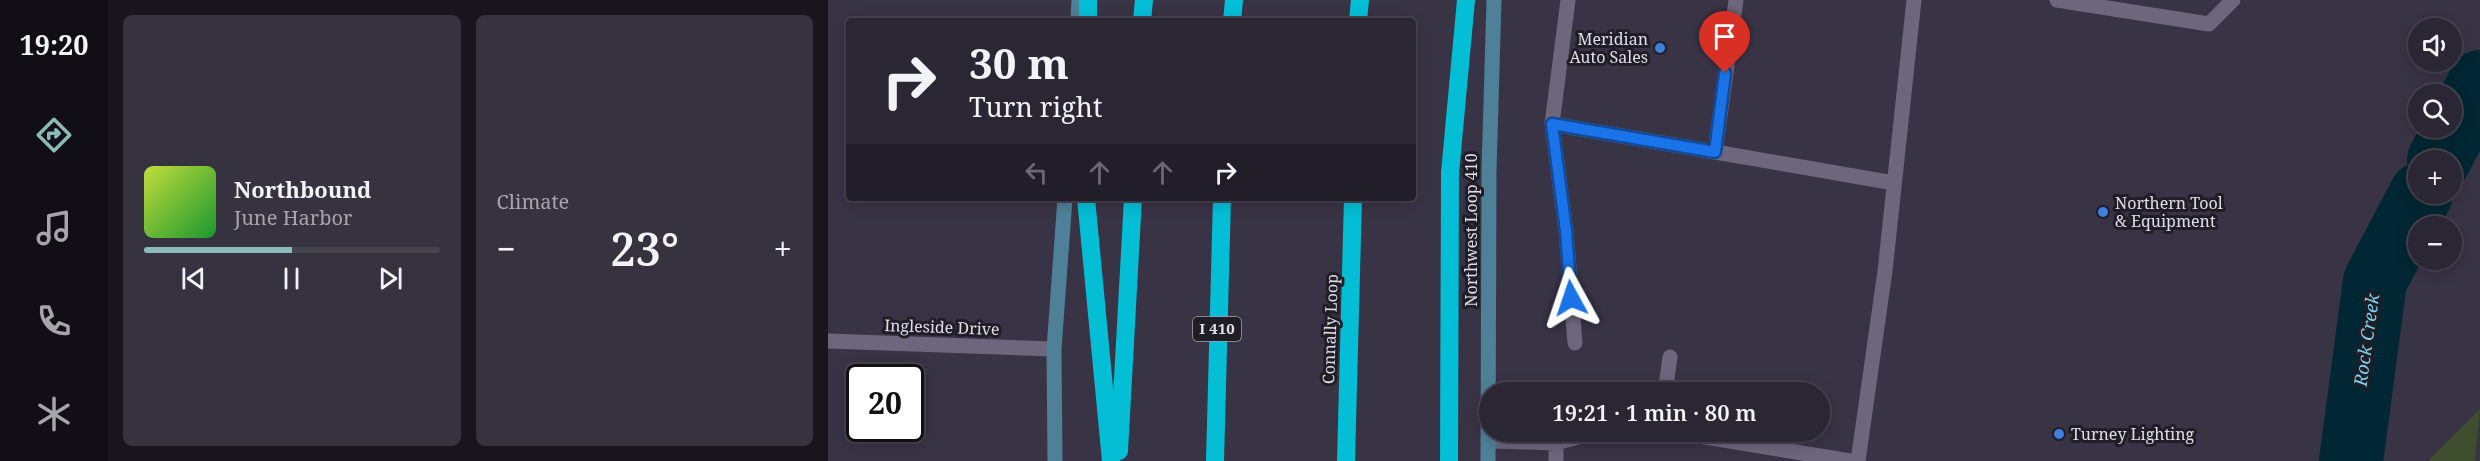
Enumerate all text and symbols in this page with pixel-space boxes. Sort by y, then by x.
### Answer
pin [1699,11,1750,73]
map controls [2408,18,2462,270]
button: sound [2408,18,2462,72]
icon: arrive [1708,20,1741,53]
text: 19:20 [19,26,89,63]
place label: Meridian Auto Sales [1569,28,1648,68]
text: 30 m [969,34,1069,91]
marker: Meridian Auto Sales [1653,41,1667,55]
icon: right [870,42,948,120]
button: search [2408,84,2462,138]
text: Turn right [969,88,1102,125]
icon: directions [33,114,75,156]
button: + [2408,150,2462,204]
street label: Northwest Loop 410 [1460,153,1482,307]
icon: left [1020,156,1053,189]
icon: ahead [1083,156,1116,189]
icon: ahead [1146,156,1179,189]
icon: right [1209,156,1242,189]
text: Northbound [234,174,371,204]
text: Climate [497,188,569,215]
place label: Northern Tool & Equipment [2115,192,2223,232]
text: June Harbor [234,204,352,231]
marker: Northern Tool & Equipment [2096,205,2110,219]
icon: music [33,207,75,249]
button: − [2408,216,2462,270]
text: 23° [610,218,679,279]
text: − [497,226,516,271]
text: + [774,226,792,271]
icon: previous [177,262,210,295]
icon: pause [275,262,308,295]
icon: next [374,262,407,295]
position arrow [1539,266,1603,330]
street label: Connally Loop [1317,274,1343,384]
water label: Rock Creek [2347,291,2384,389]
icon: phone [33,300,75,342]
street label: Ingleside Drive [884,314,1000,340]
road number: I 410 [1193,317,1241,341]
speed limit sign: 20 [846,364,924,442]
icon: climate [33,393,75,435]
text: 19:21 · 1 min · 80 m [1552,397,1757,427]
place label: Turney Lighting [2071,423,2195,445]
marker: Turney Lighting [2052,427,2066,441]

